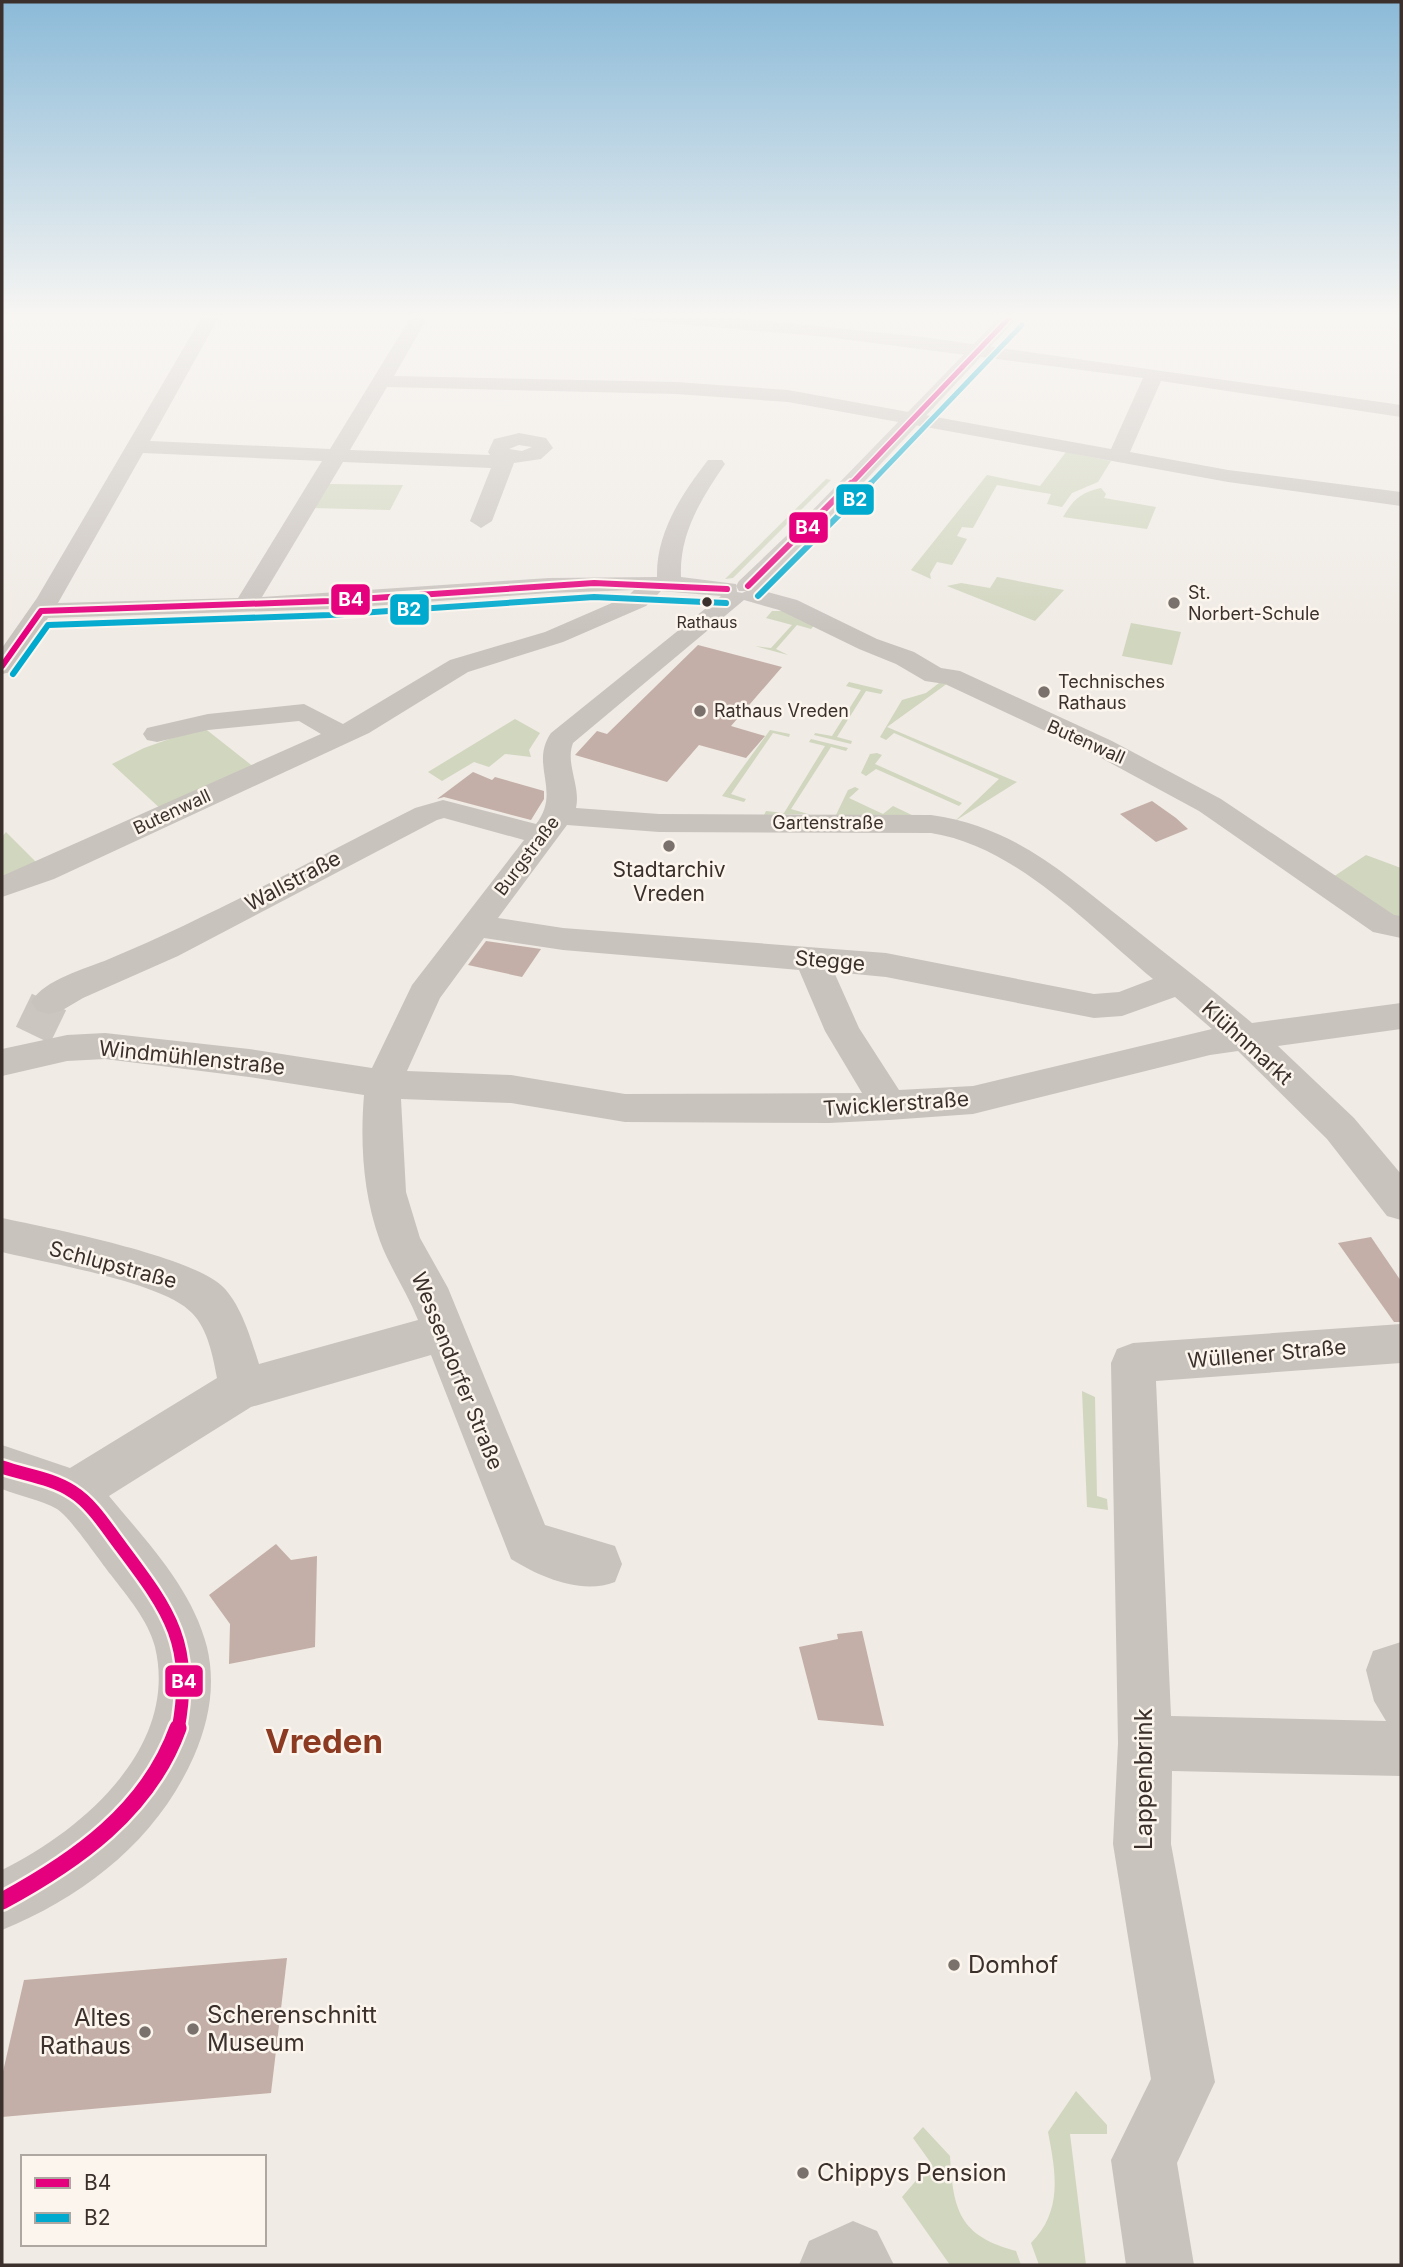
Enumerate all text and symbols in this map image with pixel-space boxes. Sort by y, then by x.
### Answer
line badge: B2 [835,483,875,516]
text: B2 [843,488,867,511]
line badge: B4 [788,511,829,544]
text: B4 [795,516,821,539]
place label: St. Norbert-Schule [1188,582,1320,624]
line badge: B4 [330,583,371,616]
text: B4 [338,588,364,611]
line badge: B2 [389,593,430,626]
marker: Rathaus [700,595,714,609]
marker: St. Norbert-Schule [1166,595,1182,611]
text: B2 [397,598,421,621]
place label: Rathaus [677,612,737,632]
place label: Technisches Rathaus [1058,671,1165,713]
marker: Technisches Rathaus [1036,684,1052,700]
place label: Rathaus Vreden [714,700,849,721]
marker: Rathaus Vreden [692,703,708,719]
street label: Butenwall [1044,715,1128,768]
street label: Butenwall [130,785,214,839]
street label: Burgstraße [490,812,563,899]
street label: Gartenstraße [772,812,884,833]
marker: Stadtarchiv Vreden [661,838,677,854]
street label: Wallstraße [241,845,345,916]
place label: Stadtarchiv Vreden [612,857,726,906]
street label: Stegge [794,945,866,976]
street label: Klühnmarkt [1197,995,1298,1090]
street label: Windmühlenstraße [98,1035,286,1080]
street label: Twicklerstraße [822,1086,970,1121]
street label: Schlupstraße [47,1235,180,1294]
street label: Wessendorfer Straße [406,1268,509,1473]
street label: Wüllener Straße [1187,1334,1347,1373]
line badge: B4 [164,1664,204,1698]
text: B4 [171,1670,197,1693]
street label: Lappenbrink [1129,1708,1158,1850]
district label: Vreden [265,1721,383,1761]
place label: Domhof [968,1950,1058,1979]
marker: Domhof [946,1957,962,1973]
place label: Scherenschnitt Museum [207,2000,377,2057]
place label: Altes Rathaus [40,2003,131,2060]
marker: Scherenschnitt Museum [185,2021,201,2037]
marker: Altes Rathaus [137,2024,153,2040]
legend [21,2155,266,2246]
place label: Chippys Pension [817,2158,1007,2187]
marker: Chippys Pension [795,2165,811,2181]
text: B4 [84,2170,111,2195]
text: B2 [84,2205,111,2230]

